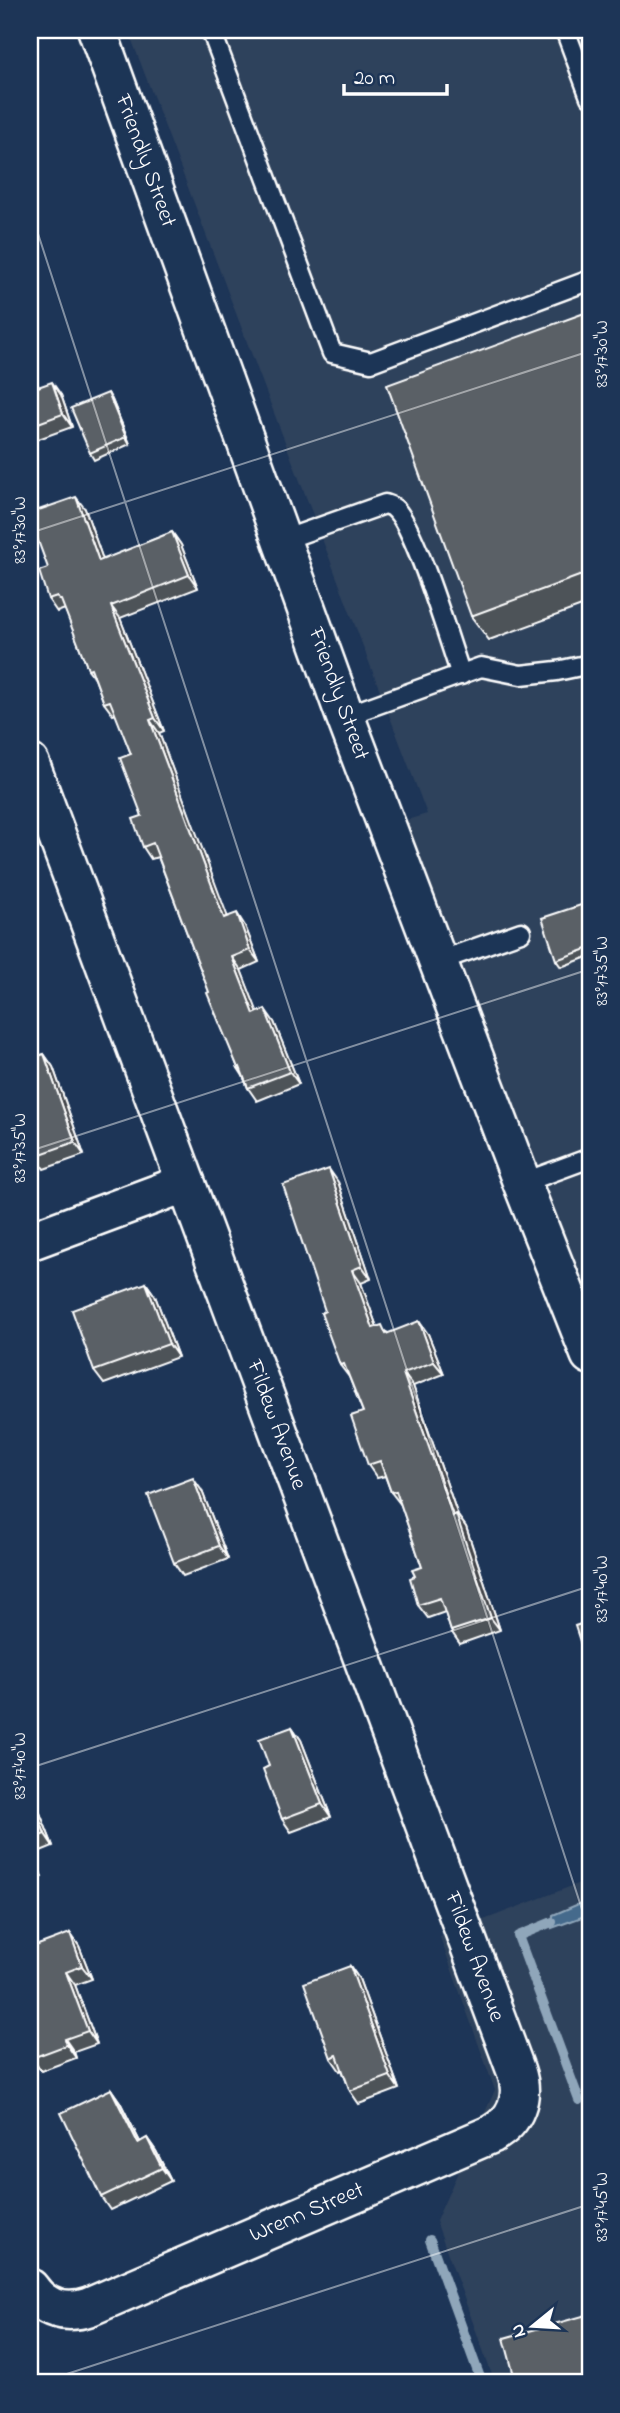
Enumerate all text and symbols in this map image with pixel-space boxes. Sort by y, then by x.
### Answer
scale bar [344,52,447,96]
text: 20 m [354,64,395,94]
street label: Friendly Street [103,89,184,233]
text: 83°17'30"W [590,320,616,388]
text: 83°17'30"W [8,496,34,564]
street label: Friendly Street [296,622,377,766]
text: 83°17'35"W [590,936,616,1006]
text: 83°17'35"W [8,1113,34,1183]
street label: Fildew Avenue [237,1355,315,1495]
text: 83°17'40"W [590,1555,616,1623]
text: 83°17'40"W [8,1732,34,1800]
street label: Fildew Avenue [435,1887,513,2027]
text: 83°17'45"W [590,2172,616,2242]
street label: Wrenn Street [245,2174,370,2252]
north arrow [498,2290,568,2360]
text: N [504,2320,534,2341]

